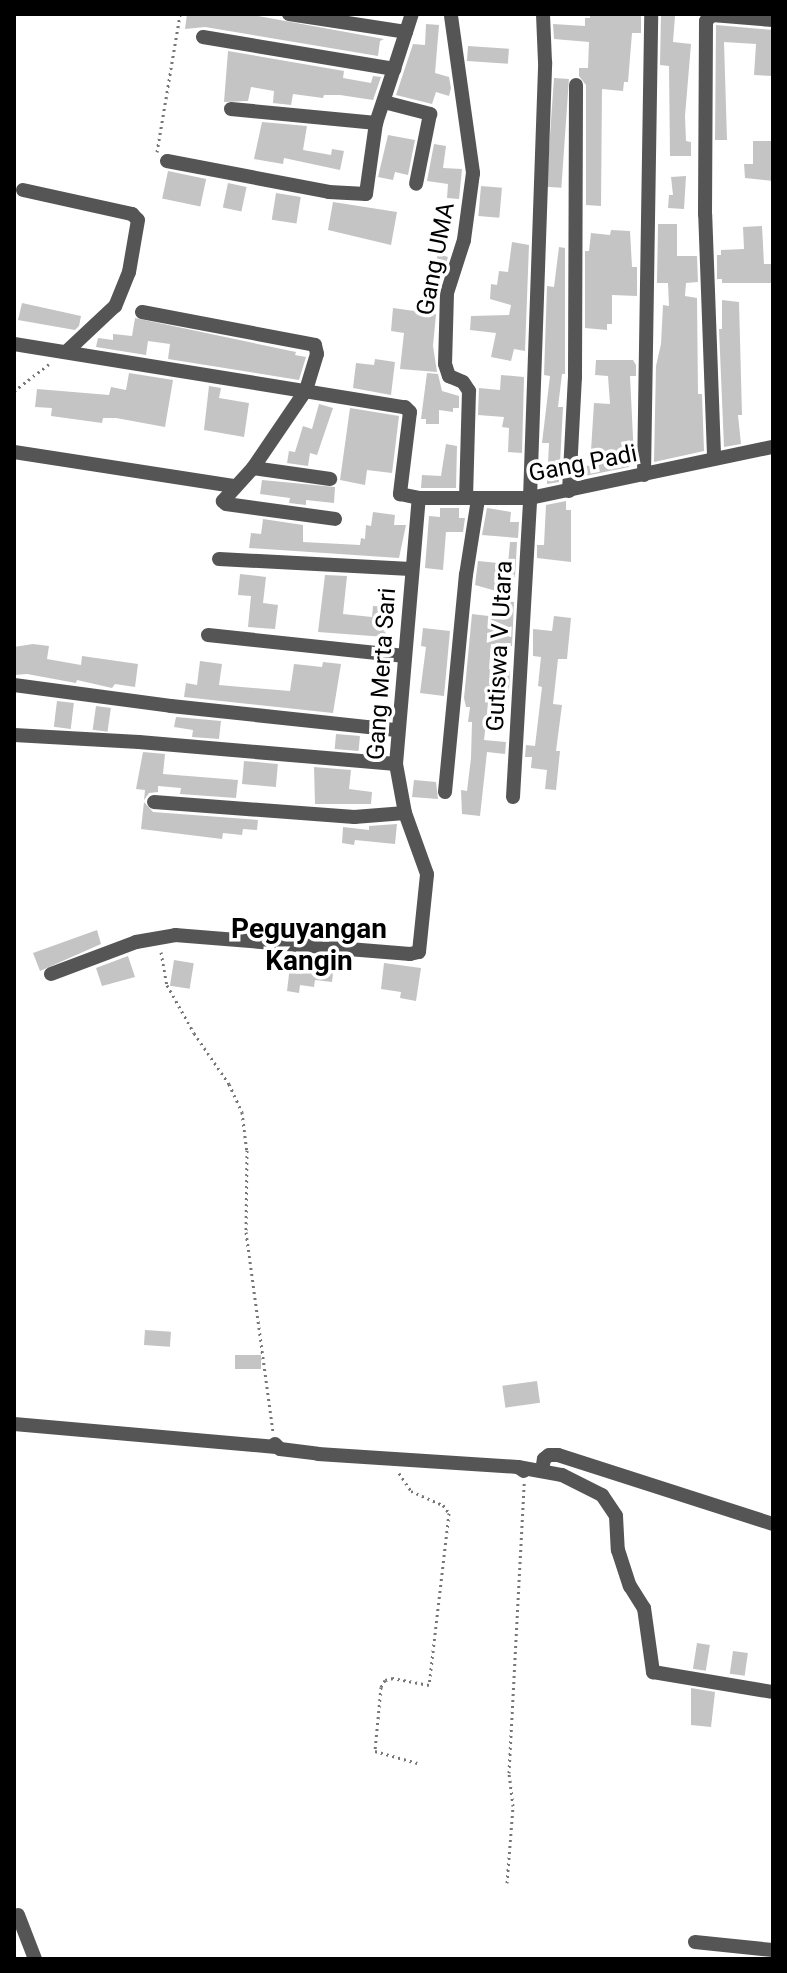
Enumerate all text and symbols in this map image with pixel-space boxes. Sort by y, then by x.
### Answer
street label: Gang UMA [411,200,461,318]
street label: Gang Padi [526,439,640,489]
street label: Gutiswa V Utara [481,560,519,732]
street label: Gang Merta Sari [362,587,402,761]
district label: Peguyangan Kangin [231,912,387,978]

